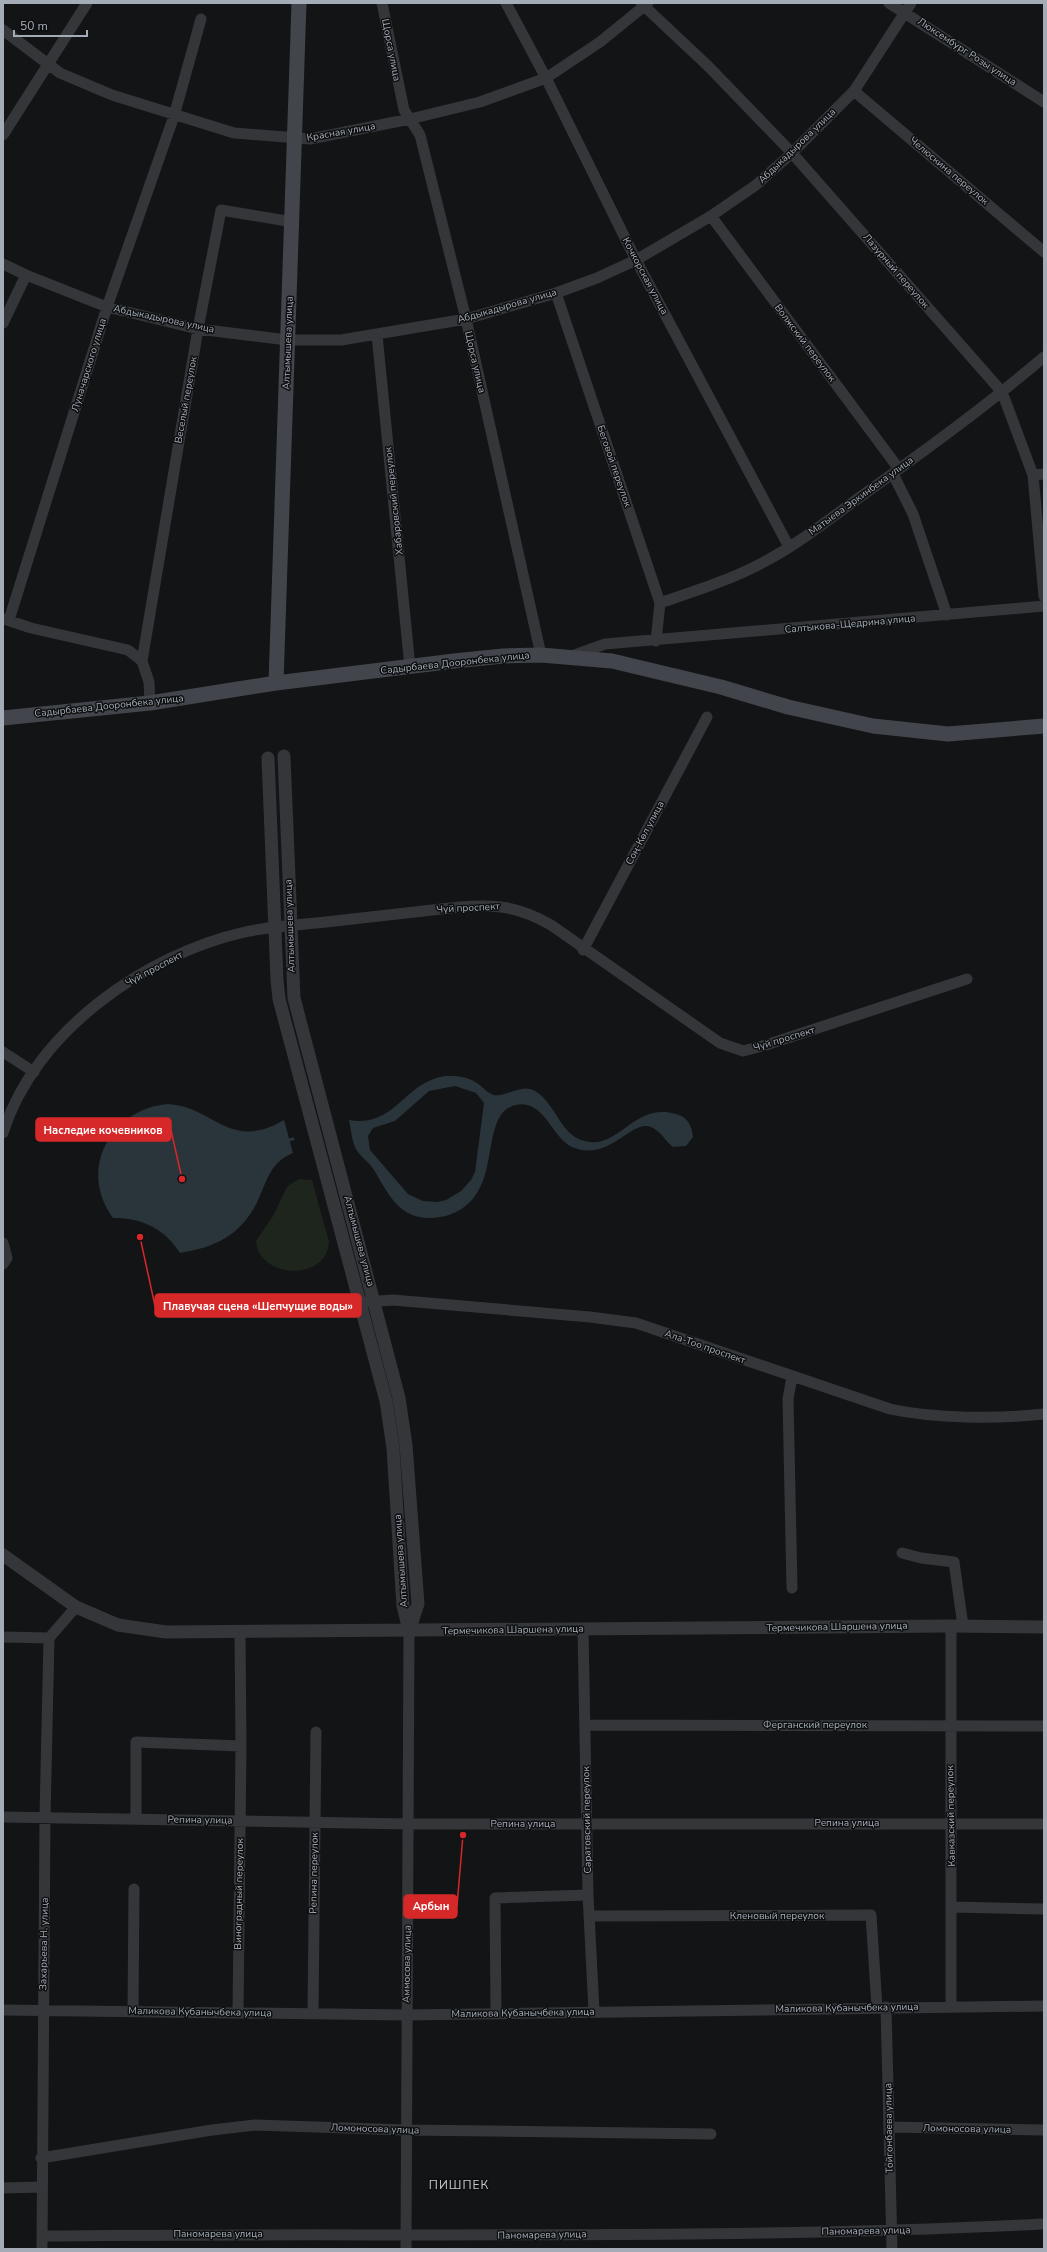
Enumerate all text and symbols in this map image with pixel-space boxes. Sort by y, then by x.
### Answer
scale bar [14,12,87,38]
street label: Люксембург Розы улица [915,15,1019,89]
text: 50 m [20,18,48,34]
street label: Щорса улица [378,18,404,82]
street label: Абдыкадырова улица [755,105,839,187]
street label: Красная улица [306,119,376,145]
street label: Челюскина переулок [906,134,992,209]
street label: Лазурный переулок [860,231,933,312]
street label: Кочкорская улица [619,235,671,317]
street label: Абдыкадырова улица [456,285,558,327]
street label: Алтымышева улица [279,296,297,390]
street label: Абдыкадырова улица [112,301,216,337]
street label: Волжский переулок [771,301,839,385]
street label: Луначарского улица [68,317,110,413]
street label: Щорса улица [461,330,489,394]
street label: Веселый переулок [171,355,201,445]
street label: Беговой переулок [593,423,635,510]
street label: Хабаровский переулок [381,446,407,556]
street label: Матыева Эркинбека улица [806,453,916,539]
street label: Салтыкова-Щедрина улица [784,611,916,637]
street label: Садырбаева Дооронбека улица [380,648,530,678]
street label: Садырбаева Дооронбека улица [34,691,184,721]
street label: Соң-Көл улица [622,799,668,867]
street label: Алтымышева улица [281,879,299,973]
street label: Чүй проспект [436,899,501,917]
street label: Чүй проспект [123,948,186,990]
street label: Чүй проспект [752,1023,817,1055]
callout: Наследие кочевников [36,1118,171,1141]
text: Наследие кочевников [44,1123,162,1138]
street label: Алтымышева улица [340,1194,378,1288]
callout: Плавучая сцена «Шепчущие воды» [155,1294,361,1317]
text: Плавучая сцена «Шепчущие воды» [163,1299,353,1314]
street label: Ала-Тоо проспект [663,1327,748,1368]
street label: Алтымышева улица [391,1514,411,1608]
street label: Термечикова Шаршена улица [766,1619,908,1635]
street label: Термечикова Шаршена улица [442,1622,584,1638]
street label: Ферганский переулок [763,1718,868,1732]
street label: Кавказский переулок [943,1765,959,1867]
street label: Саратовский переулок [579,1766,595,1874]
street label: Репина улица [167,1812,233,1828]
street label: Репина улица [815,1816,880,1830]
street label: Репина улица [491,1817,556,1831]
street label: Репина переулок [306,1832,322,1914]
street label: Виноградный переулок [231,1837,247,1950]
callout: Арбын [404,1895,457,1918]
street label: Захарьева Н. улица [36,1897,52,1991]
text: Арбын [413,1899,449,1914]
street label: Кленовый переулок [730,1909,825,1923]
street label: Аммосова улица [399,1925,415,2003]
street label: Маликова Кубанычбека улица [775,2000,919,2016]
street label: Маликова Кубанычбека улица [128,2004,272,2020]
street label: Маликова Кубанычбека улица [451,2005,595,2021]
street label: Тойгонбаева улица [881,2083,897,2173]
street label: Ломоносова улица [331,2120,419,2138]
street label: Ломоносова улица [923,2121,1011,2137]
district label: ПИШПЕК [429,2177,489,2193]
street label: Паномарева улица [821,2223,911,2239]
street label: Паномарева улица [173,2227,263,2241]
street label: Паномарева улица [497,2227,587,2243]

